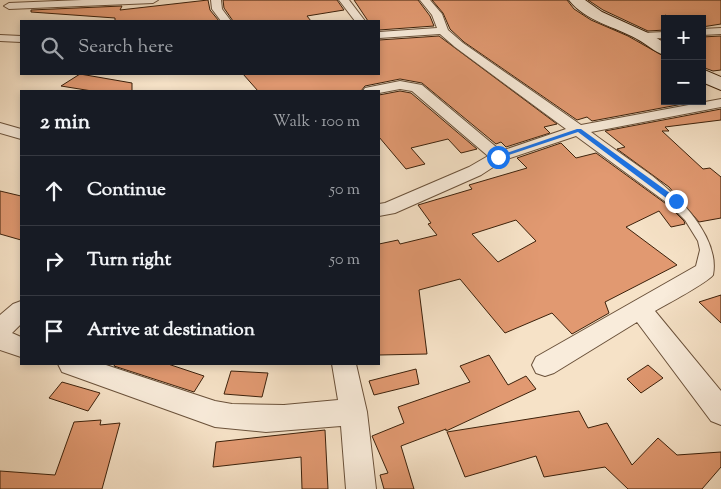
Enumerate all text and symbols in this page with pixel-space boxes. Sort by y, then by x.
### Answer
map controls [661,15,706,105]
button: + [661,15,706,60]
search box [20,20,380,75]
icon: search [38,34,66,62]
text: Search here [78,34,173,61]
button: − [661,60,706,105]
text: 2 min [40,108,90,138]
text: Walk · 100 m [273,111,360,134]
route start [487,146,510,169]
icon: ahead [40,177,68,205]
text: Continue [87,177,166,204]
text: 50 m [329,179,360,202]
route end [665,190,688,213]
icon: right [40,247,68,275]
text: Turn right [87,247,171,274]
text: 50 m [329,249,360,272]
icon: arrive [40,317,68,345]
text: Arrive at destination [87,317,255,344]

